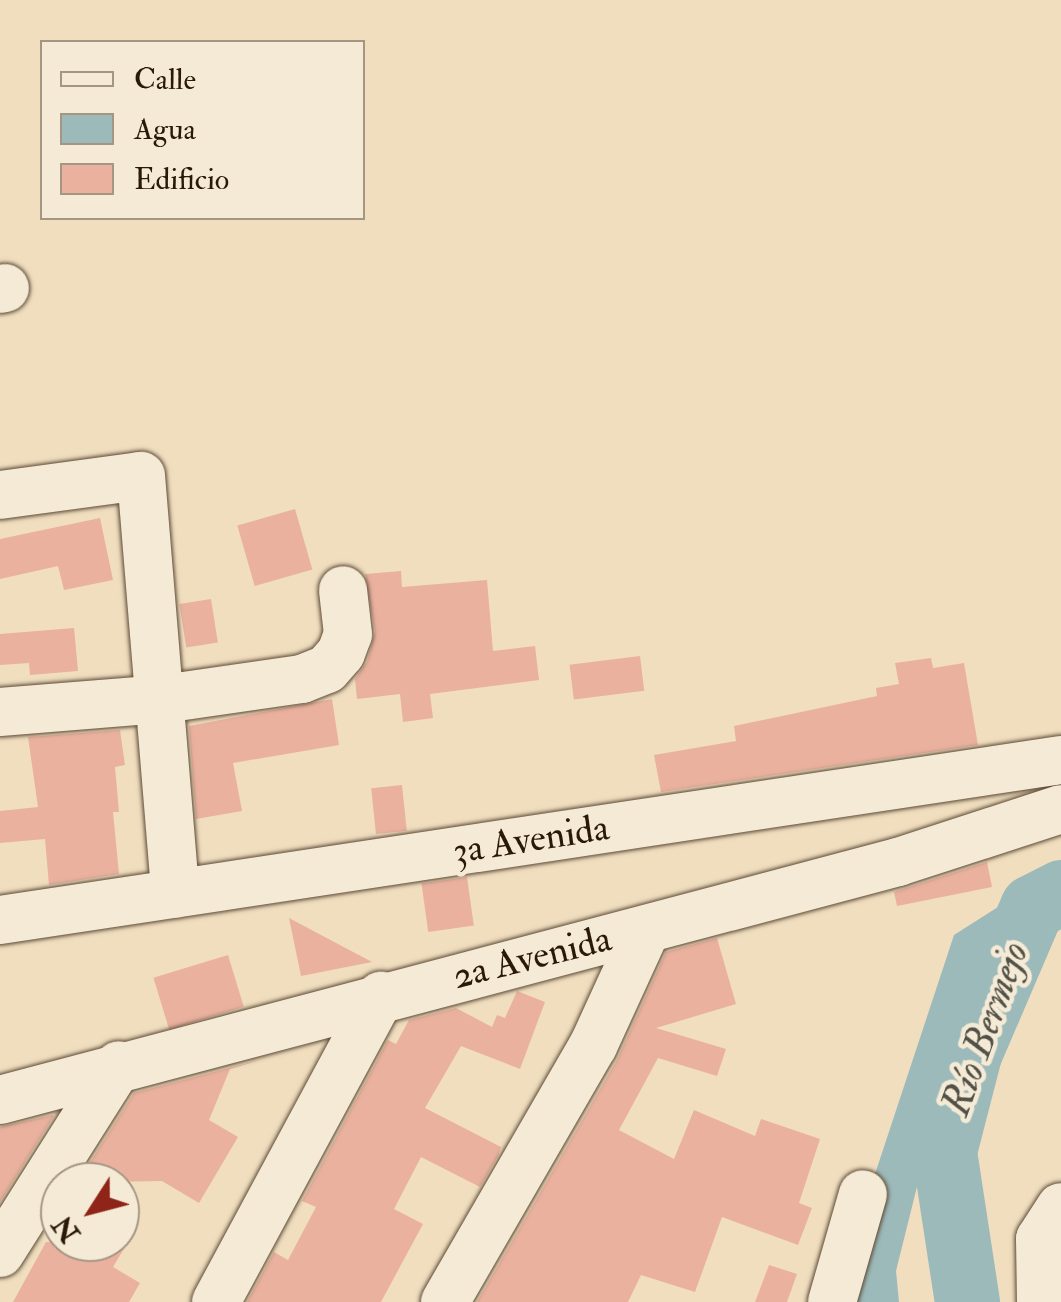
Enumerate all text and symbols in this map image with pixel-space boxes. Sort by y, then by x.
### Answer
legend [40,40,365,220]
text: Calle [134,61,196,98]
text: Agua [134,111,196,148]
text: Edificio [134,161,229,198]
street label: 3a Avenida [450,805,612,875]
street label: 2a Avenida [448,916,616,1000]
water label: Río Bermejo [933,936,1039,1122]
north arrow [40,1162,140,1262]
text: N [45,1208,88,1249]

